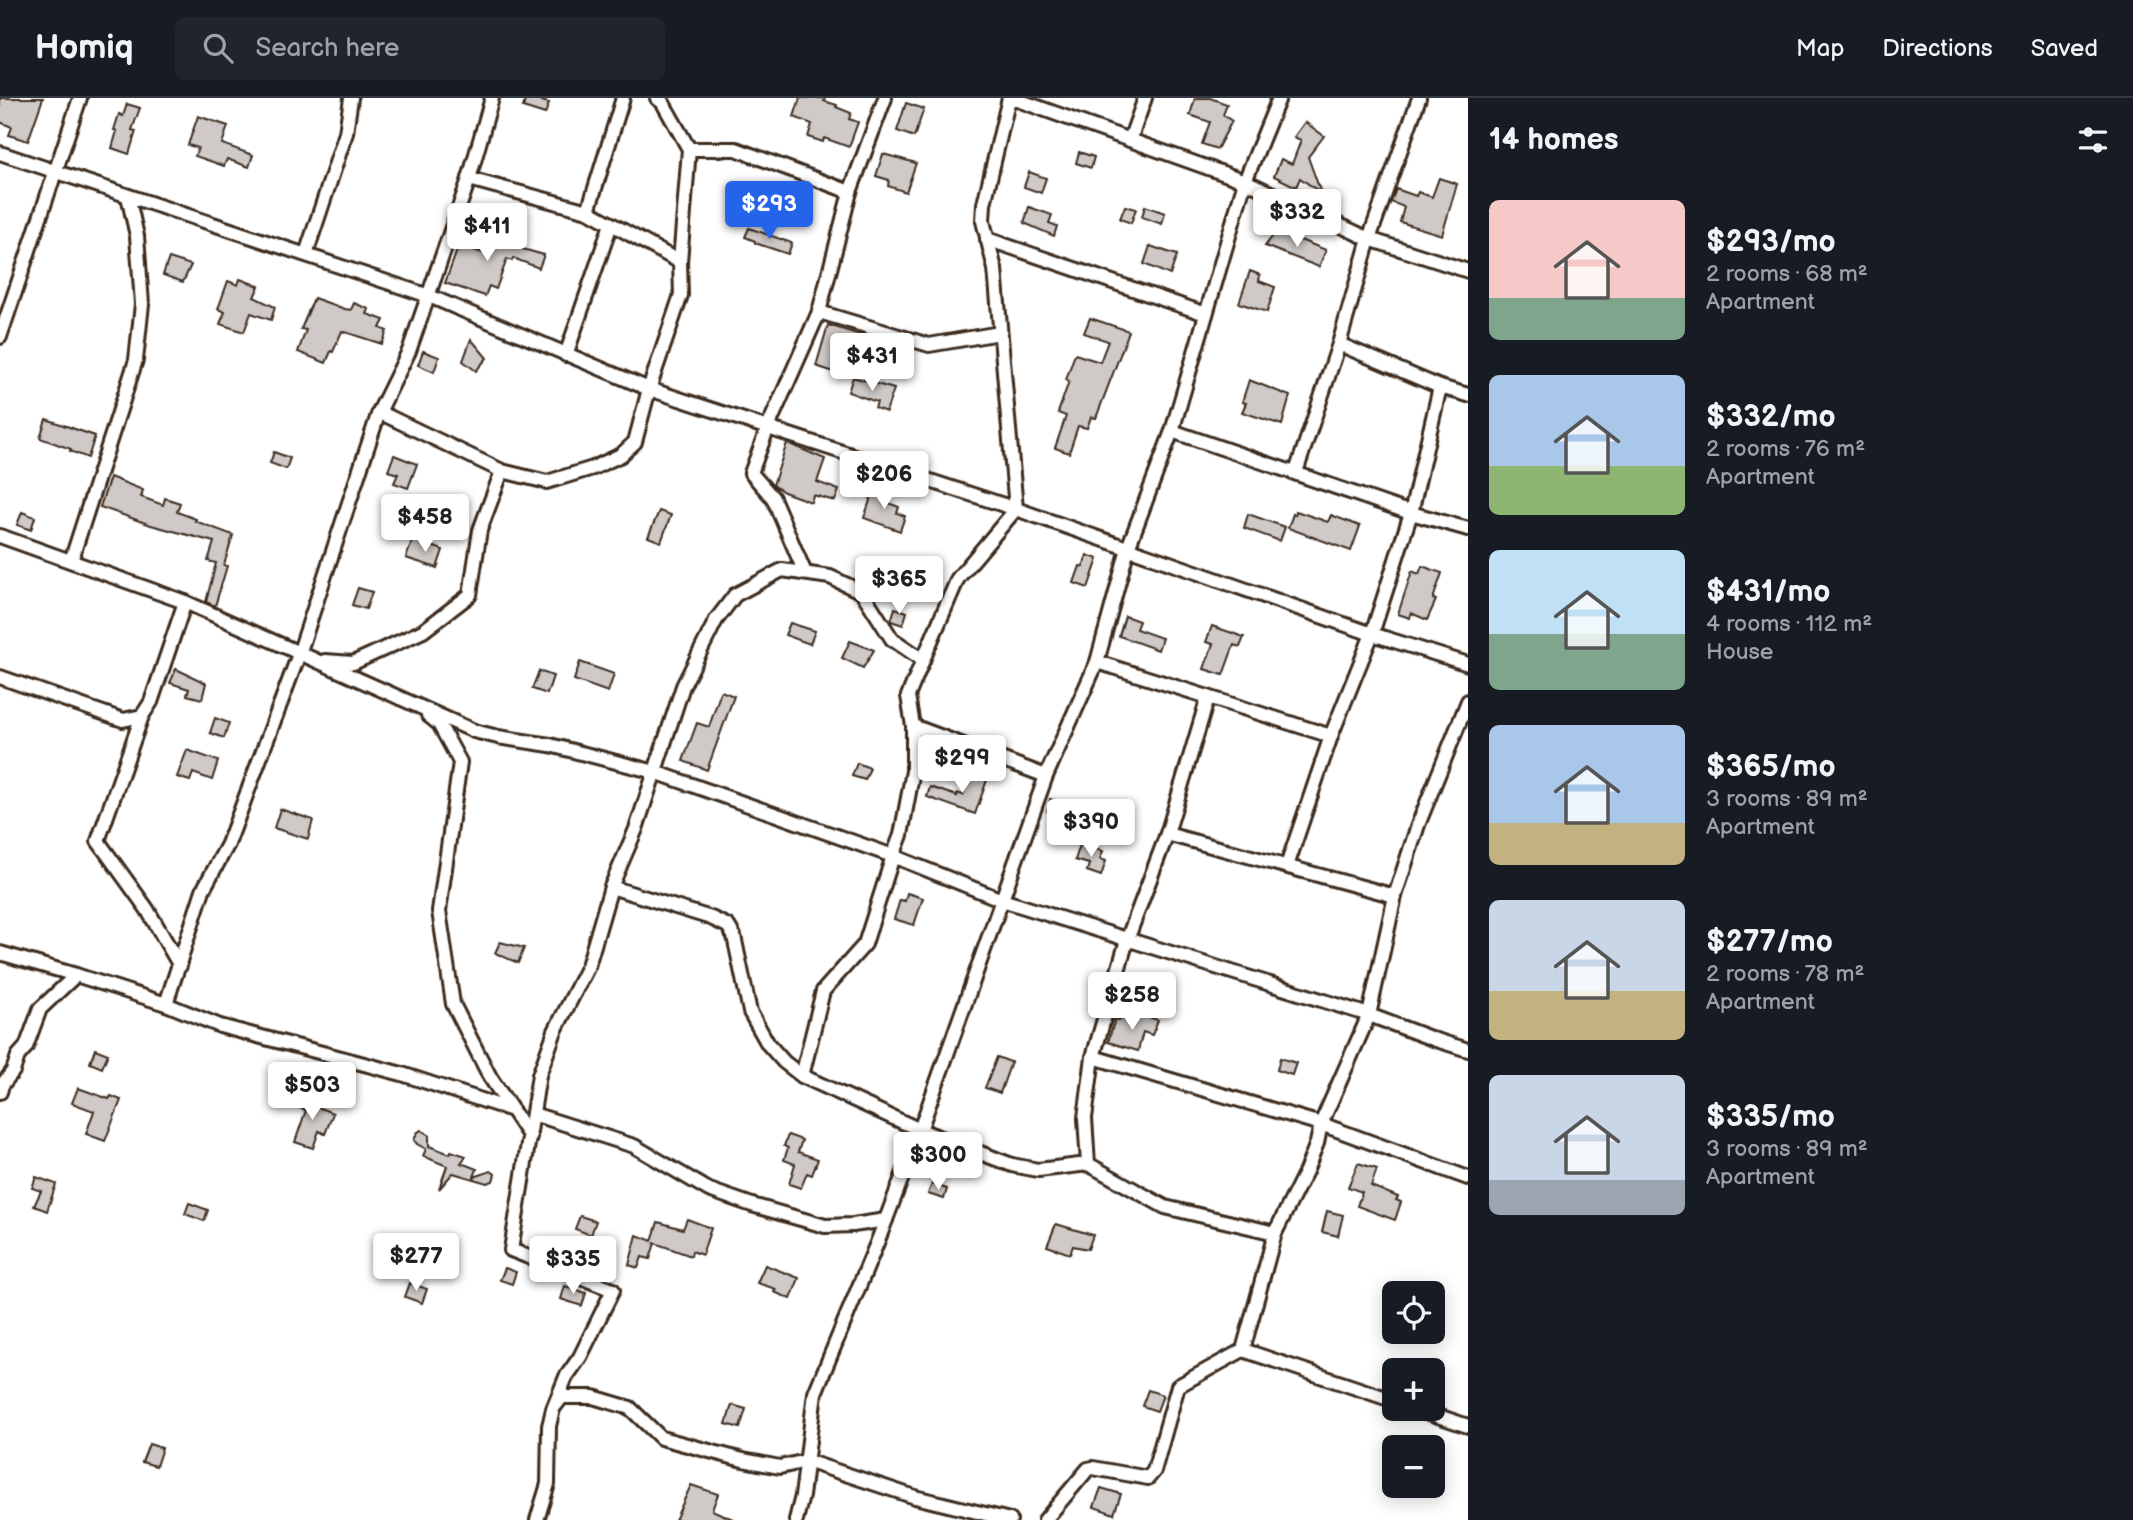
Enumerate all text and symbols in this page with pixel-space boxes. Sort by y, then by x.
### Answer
search box [175,17,665,80]
text: Homiq [35,28,133,68]
icon: search [199,29,237,67]
text: Search here [255,33,400,64]
text: Map [1796,34,1844,63]
text: Directions [1882,34,1993,63]
text: Saved [2031,34,2098,63]
icon: filters [2074,121,2112,159]
text: 14 homes [1489,122,1618,158]
pin: $293 [728,181,810,241]
text: $293 [741,190,797,218]
pin: $332 [1256,190,1338,249]
text: $332 [1269,198,1325,226]
pin: $411 [446,204,528,263]
text: $411 [463,212,511,240]
text: $293/mo [1706,224,1836,260]
icon: home [1545,228,1629,312]
text: 2 rooms · 68 m² [1706,260,1868,288]
text: Apartment [1706,288,1815,316]
pin: $431 [831,334,913,393]
text: $431 [846,342,898,370]
text: $332/mo [1706,399,1836,435]
icon: home [1545,403,1629,487]
text: 2 rooms · 76 m² [1706,435,1865,463]
pin: $206 [843,452,925,511]
text: $206 [856,460,912,488]
text: Apartment [1706,463,1815,491]
pin: $458 [384,494,466,554]
text: $458 [397,503,453,531]
pin: $365 [858,556,940,616]
text: $365 [871,565,927,593]
text: $431/mo [1706,574,1830,610]
icon: home [1545,578,1629,662]
text: 4 rooms · 112 m² [1706,610,1872,638]
text: House [1706,638,1773,666]
pin: $299 [921,736,1003,795]
text: $299 [934,744,990,772]
text: $365/mo [1706,749,1836,785]
icon: home [1545,753,1629,837]
text: 3 rooms · 89 m² [1706,785,1868,813]
pin: $390 [1050,800,1132,859]
text: $390 [1063,808,1119,836]
text: Apartment [1706,813,1815,841]
text: $277/mo [1706,924,1833,960]
icon: home [1545,928,1629,1012]
text: 2 rooms · 78 m² [1706,960,1864,988]
pin: $258 [1091,972,1173,1032]
text: $258 [1104,981,1160,1009]
text: Apartment [1706,988,1815,1016]
pin: $503 [271,1062,353,1122]
text: $503 [284,1071,340,1099]
text: $335/mo [1706,1099,1835,1135]
icon: home [1545,1103,1629,1187]
pin: $300 [897,1132,979,1192]
text: 3 rooms · 89 m² [1706,1135,1868,1163]
text: $300 [909,1141,967,1169]
text: Apartment [1706,1163,1815,1191]
pin: $277 [375,1234,457,1293]
pin: $335 [532,1236,614,1296]
text: $277 [389,1242,443,1270]
text: $335 [545,1245,601,1273]
map controls [1382,1281,1445,1498]
button: locate [1382,1281,1445,1344]
button: + [1382,1358,1445,1421]
button: − [1382,1435,1445,1498]

